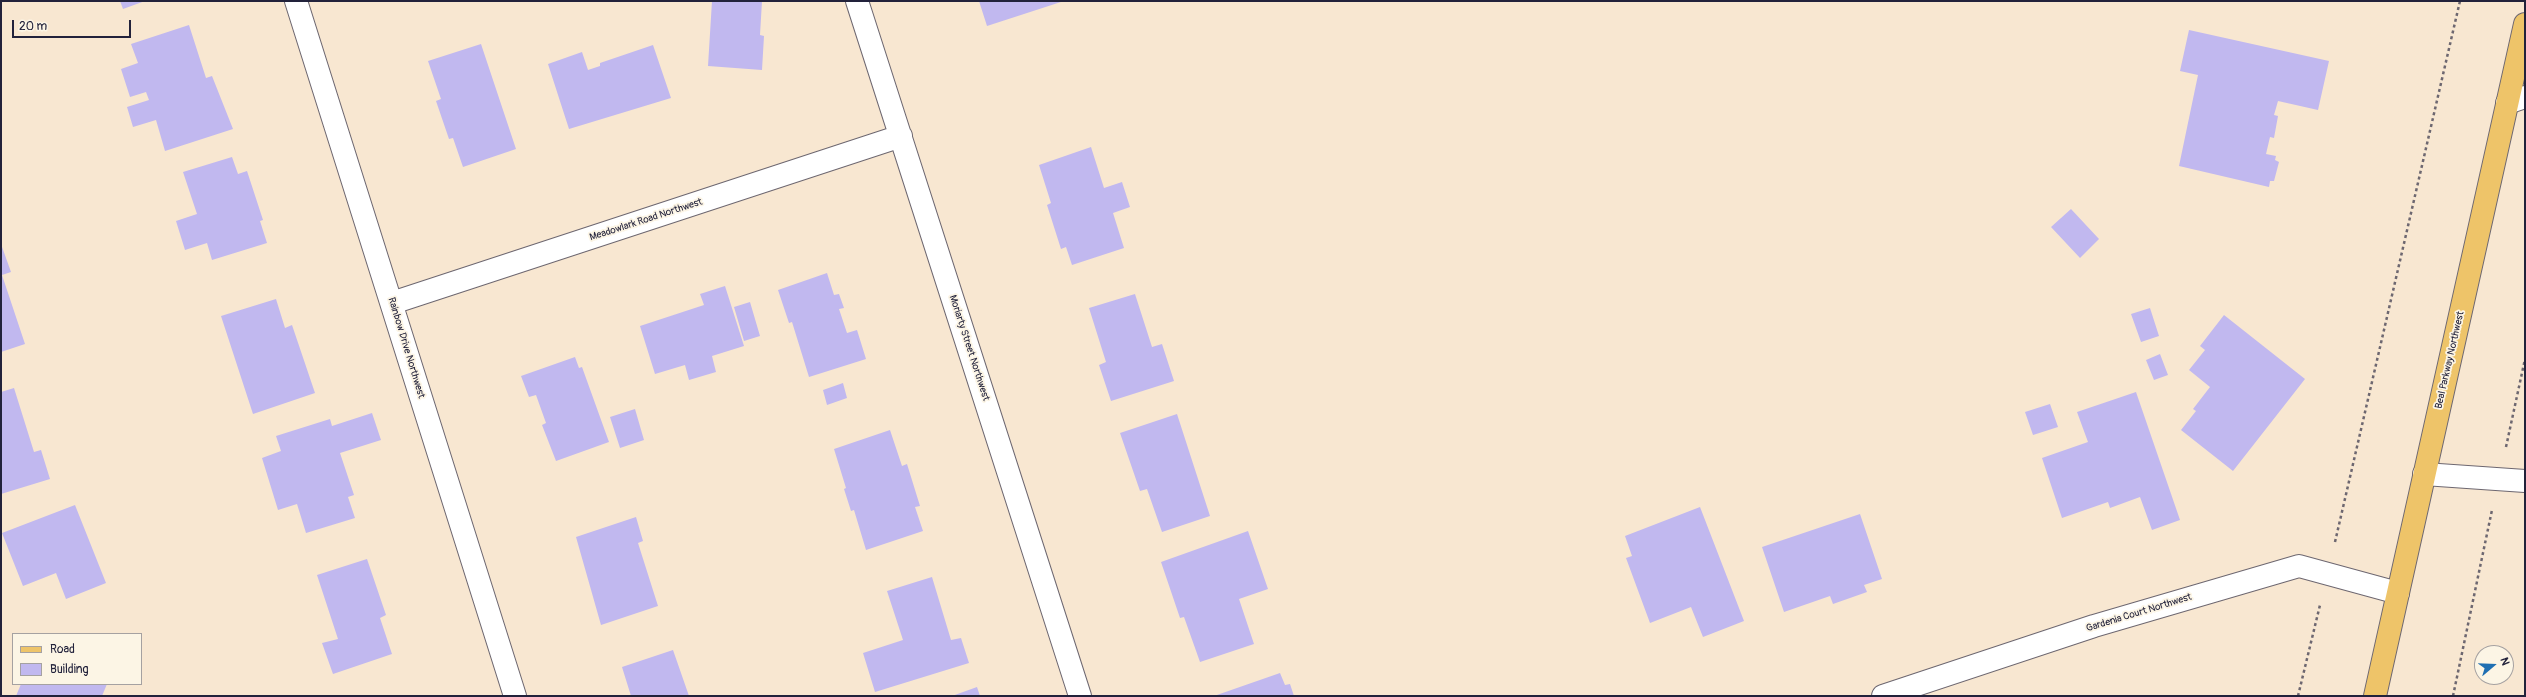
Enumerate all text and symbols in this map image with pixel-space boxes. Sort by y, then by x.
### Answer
scale bar [14,12,133,38]
text: 20 m [19,19,47,34]
street label: Meadowlark Road Northwest [588,196,704,244]
street label: Moriarty Street Northwest [946,294,992,402]
street label: Rainbow Drive Northwest [385,296,427,400]
street label: Beal Parkway Northwest [2433,310,2467,410]
street label: Gardenia Court Northwest [2085,591,2193,635]
legend [12,633,142,685]
text: Road [50,642,75,657]
north arrow [2474,645,2514,685]
text: N [2498,656,2512,667]
text: Building [50,662,89,677]

